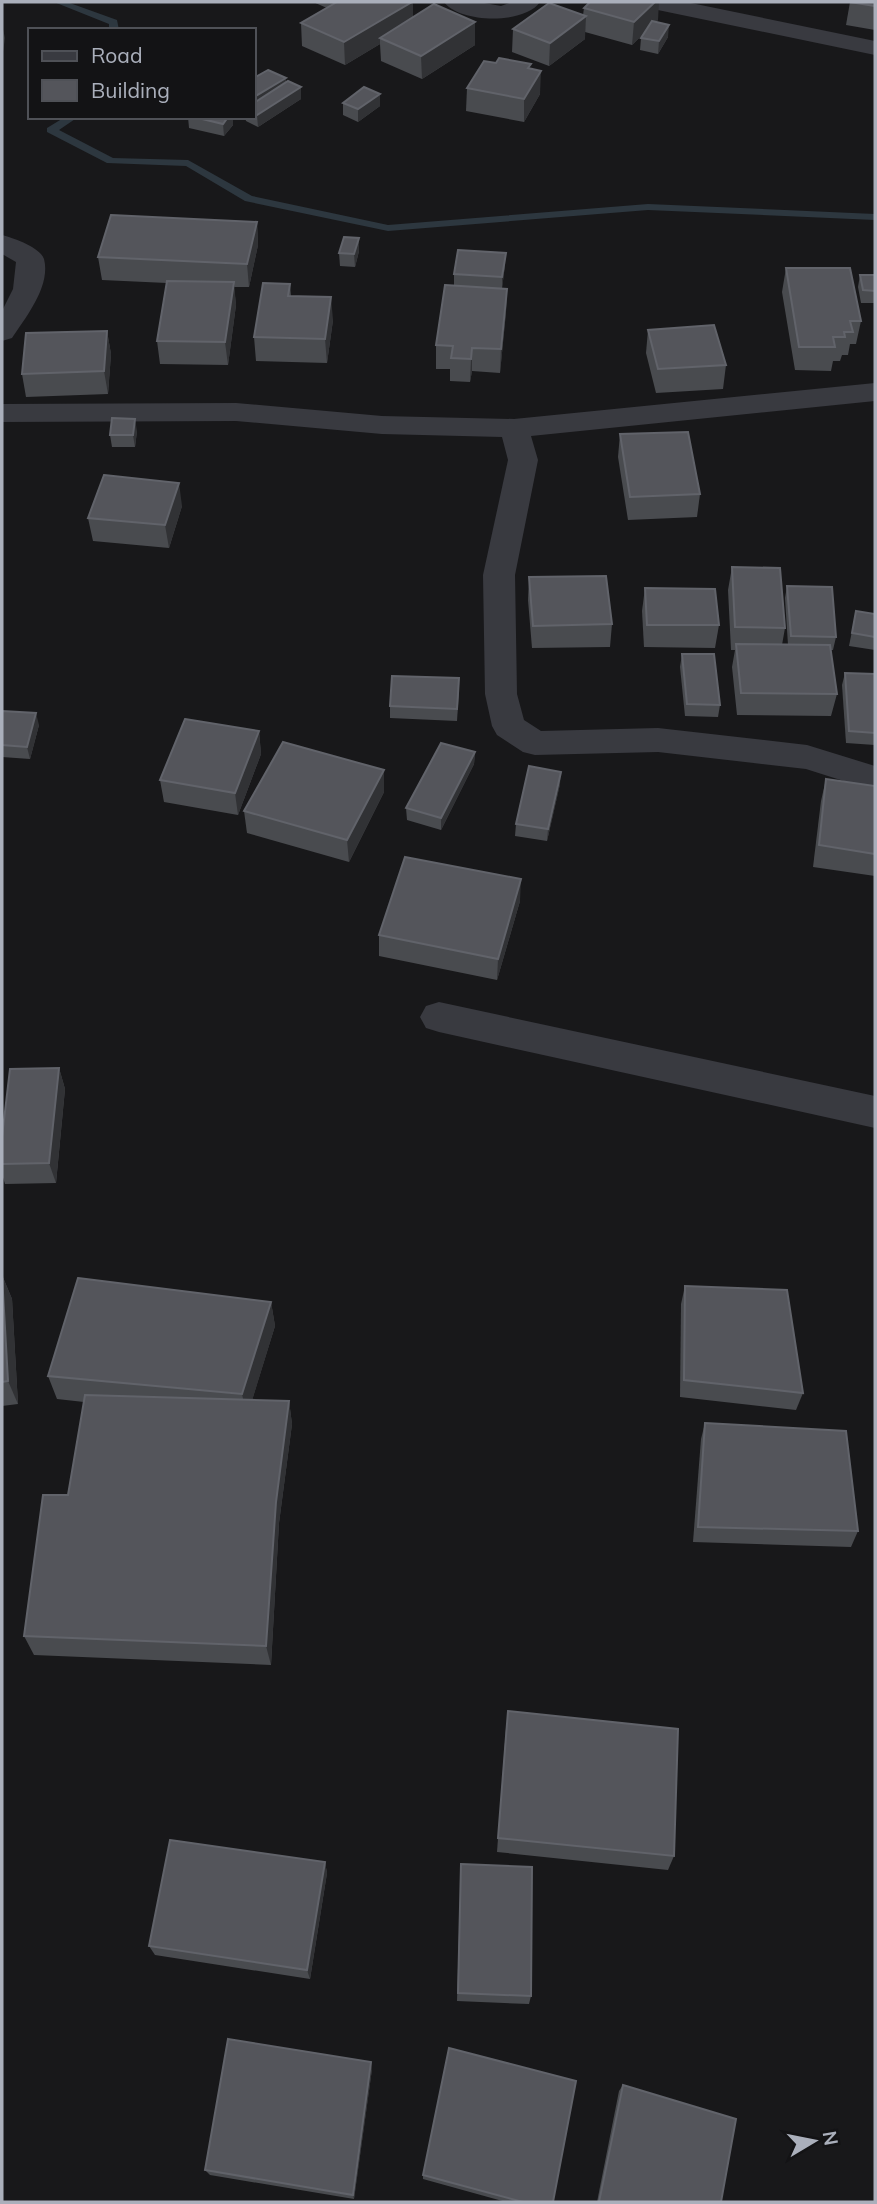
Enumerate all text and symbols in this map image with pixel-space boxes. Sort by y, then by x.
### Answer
legend [28,28,256,119]
text: Road [91,42,142,68]
text: Building [91,77,170,103]
north arrow [779,2106,849,2176]
text: N [818,2129,844,2147]

